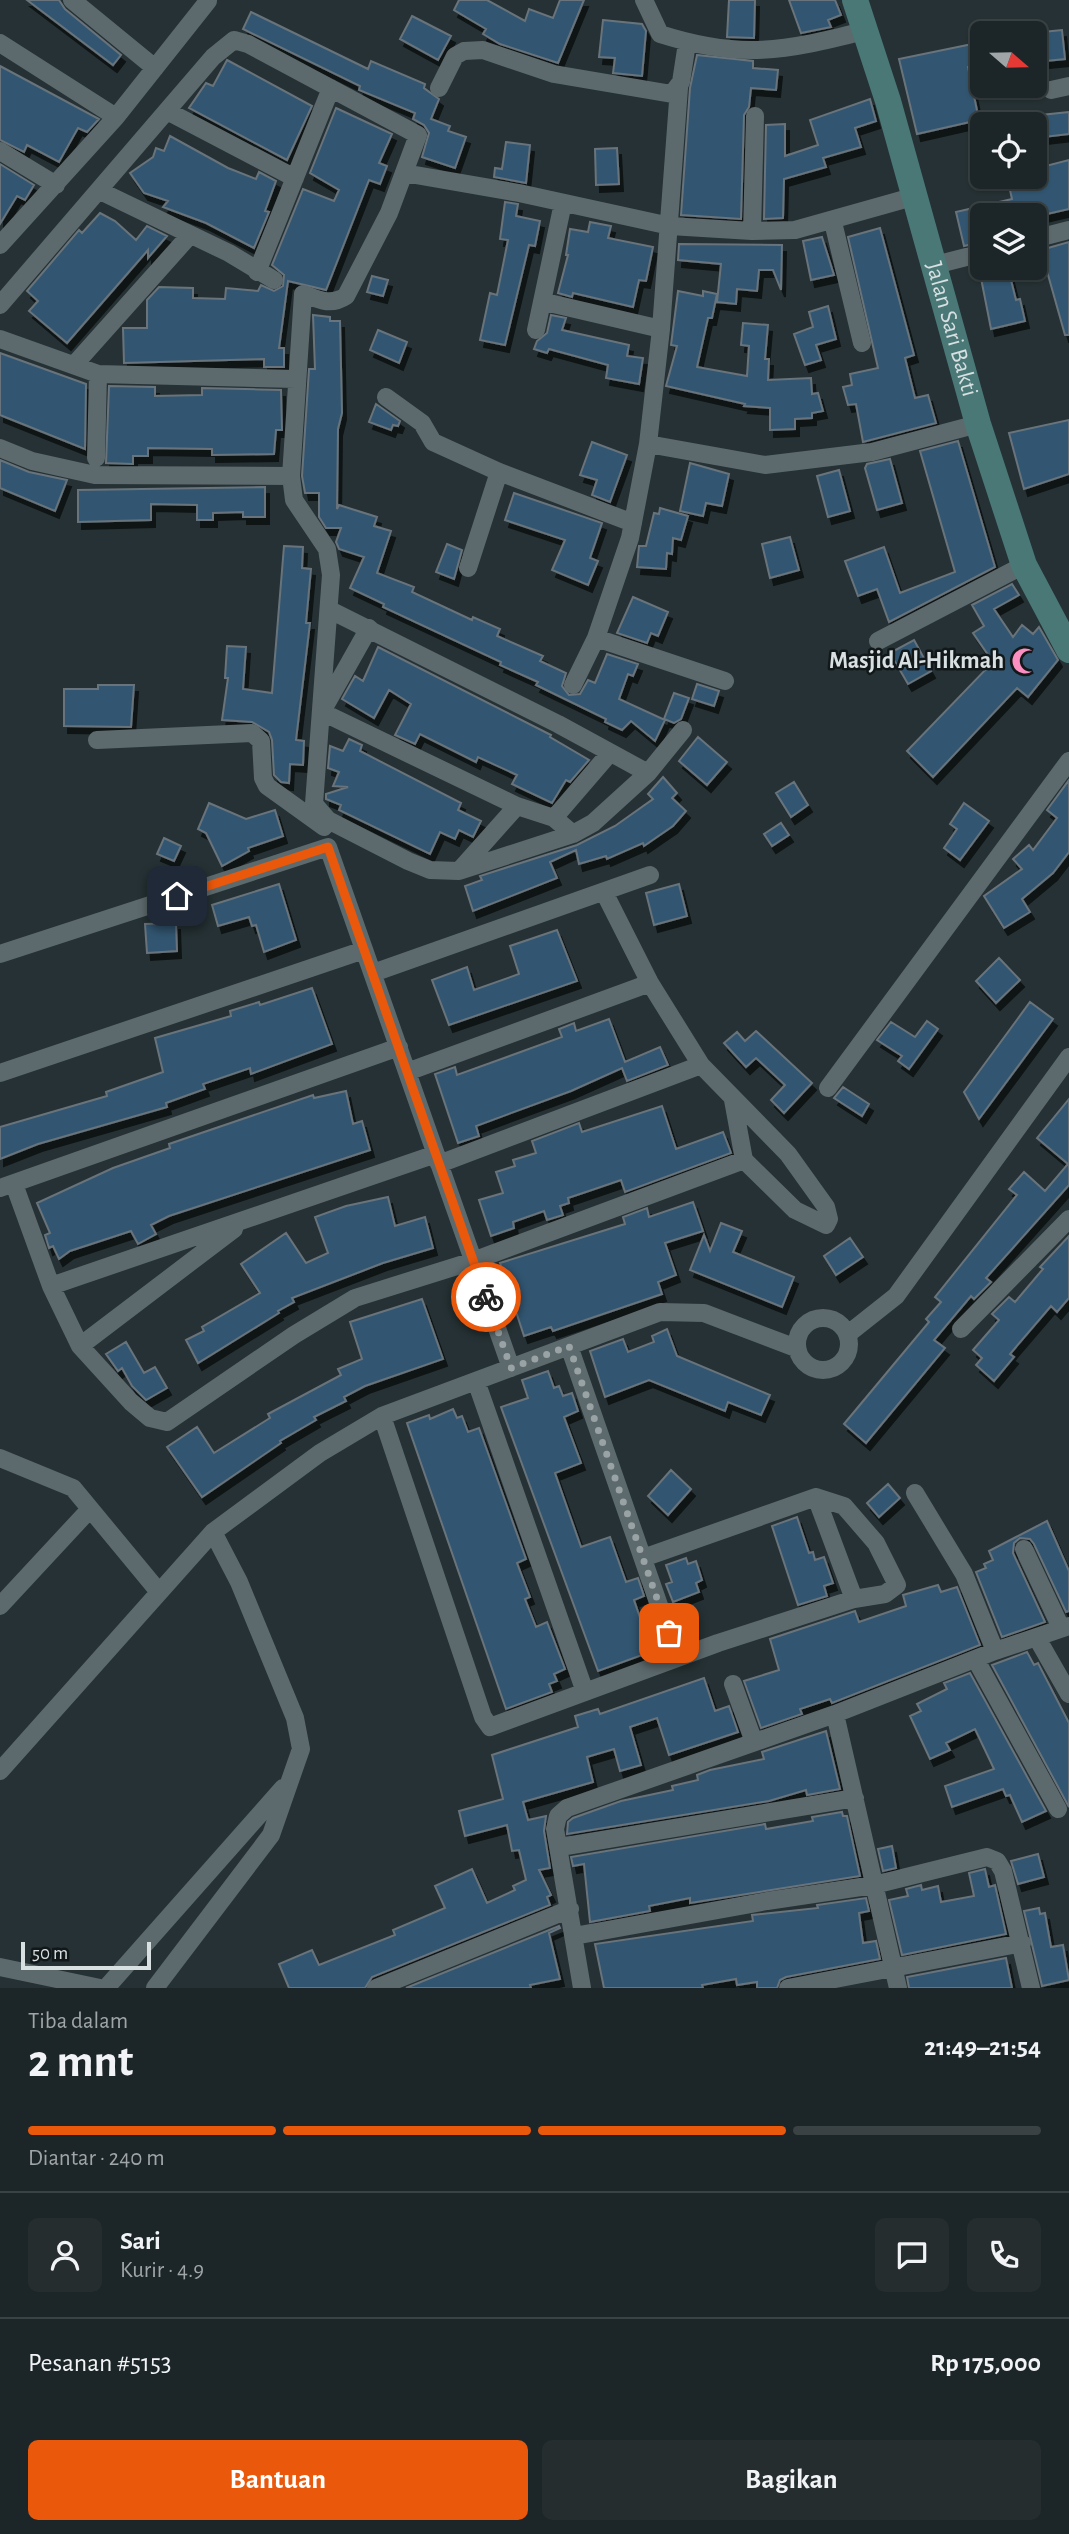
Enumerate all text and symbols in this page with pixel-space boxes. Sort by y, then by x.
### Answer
north arrow [970,21,1046,98]
map controls [970,21,1047,280]
button: locate [970,112,1047,189]
button: layers [970,203,1047,280]
street label: Jalan Sari Bakti [921,259,982,399]
mosque icon: Masjid Al-Hikmah [1010,646,1040,676]
place label: Masjid Al-Hikmah [829,649,1004,673]
pin [147,866,207,926]
icon: home [158,877,196,915]
courier [451,1262,521,1332]
icon: bike [467,1278,505,1316]
pin [639,1603,699,1663]
icon: bag [650,1614,688,1652]
scale bar [21,1939,150,1971]
text: 50 m [32,1944,68,1963]
text: Tiba dalam [28,2010,128,2033]
text: 21:49–21:54 [924,2034,1041,2060]
text: 2 mnt [28,2039,133,2085]
text: Diantar · 240 m [28,2147,165,2170]
button: person [28,2218,102,2292]
button: chat [875,2218,949,2292]
button: phone [967,2218,1041,2292]
text: Sari [120,2228,161,2254]
text: Kurir · 4.9 [120,2259,204,2282]
text: Pesanan #5153 [28,2350,171,2376]
text: Rp 175,000 [930,2350,1041,2376]
button: Bantuan [28,2440,528,2520]
button: Bagikan [542,2440,1041,2520]

